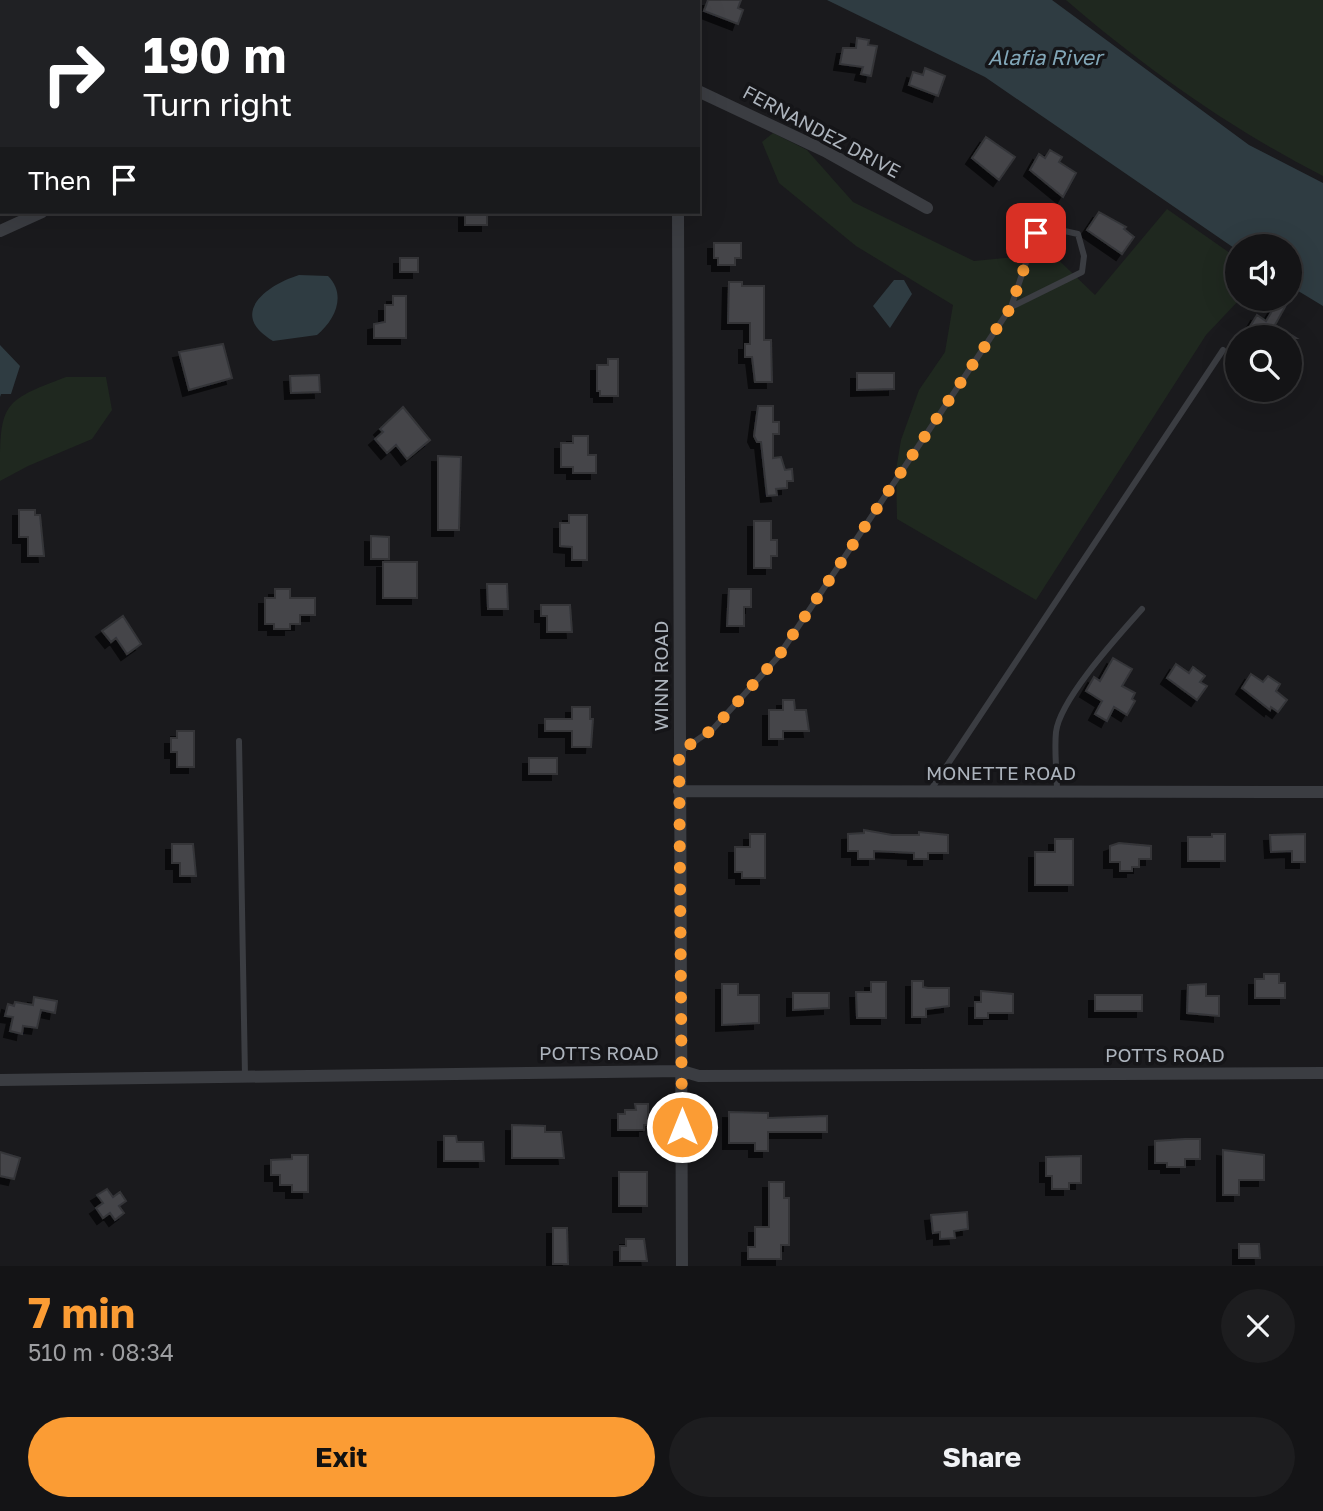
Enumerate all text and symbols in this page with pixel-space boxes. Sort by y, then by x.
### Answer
text: 190 m [143,25,286,84]
icon: right [28,28,119,119]
water label: Alafia River [988,44,1105,70]
street label: FERNANDEZ DRIVE [739,80,905,182]
text: Turn right [143,85,292,123]
icon: arrive [105,161,143,199]
text: Then [28,165,91,196]
pin [1006,203,1066,263]
icon: arrive [1017,214,1055,252]
map controls [1225,234,1302,402]
button: sound [1225,234,1302,311]
button: search [1225,325,1302,402]
street label: WINN ROAD [649,621,672,731]
street label: MONETTE ROAD [926,761,1076,784]
street label: POTTS ROAD [539,1041,659,1064]
street label: POTTS ROAD [1105,1043,1225,1066]
position arrow [645,1090,719,1164]
text: 7 min [28,1287,135,1337]
button: close [1221,1289,1295,1363]
text: 510 m · 08:34 [28,1338,174,1366]
button: Exit [28,1417,655,1497]
button: Share [669,1417,1295,1497]

